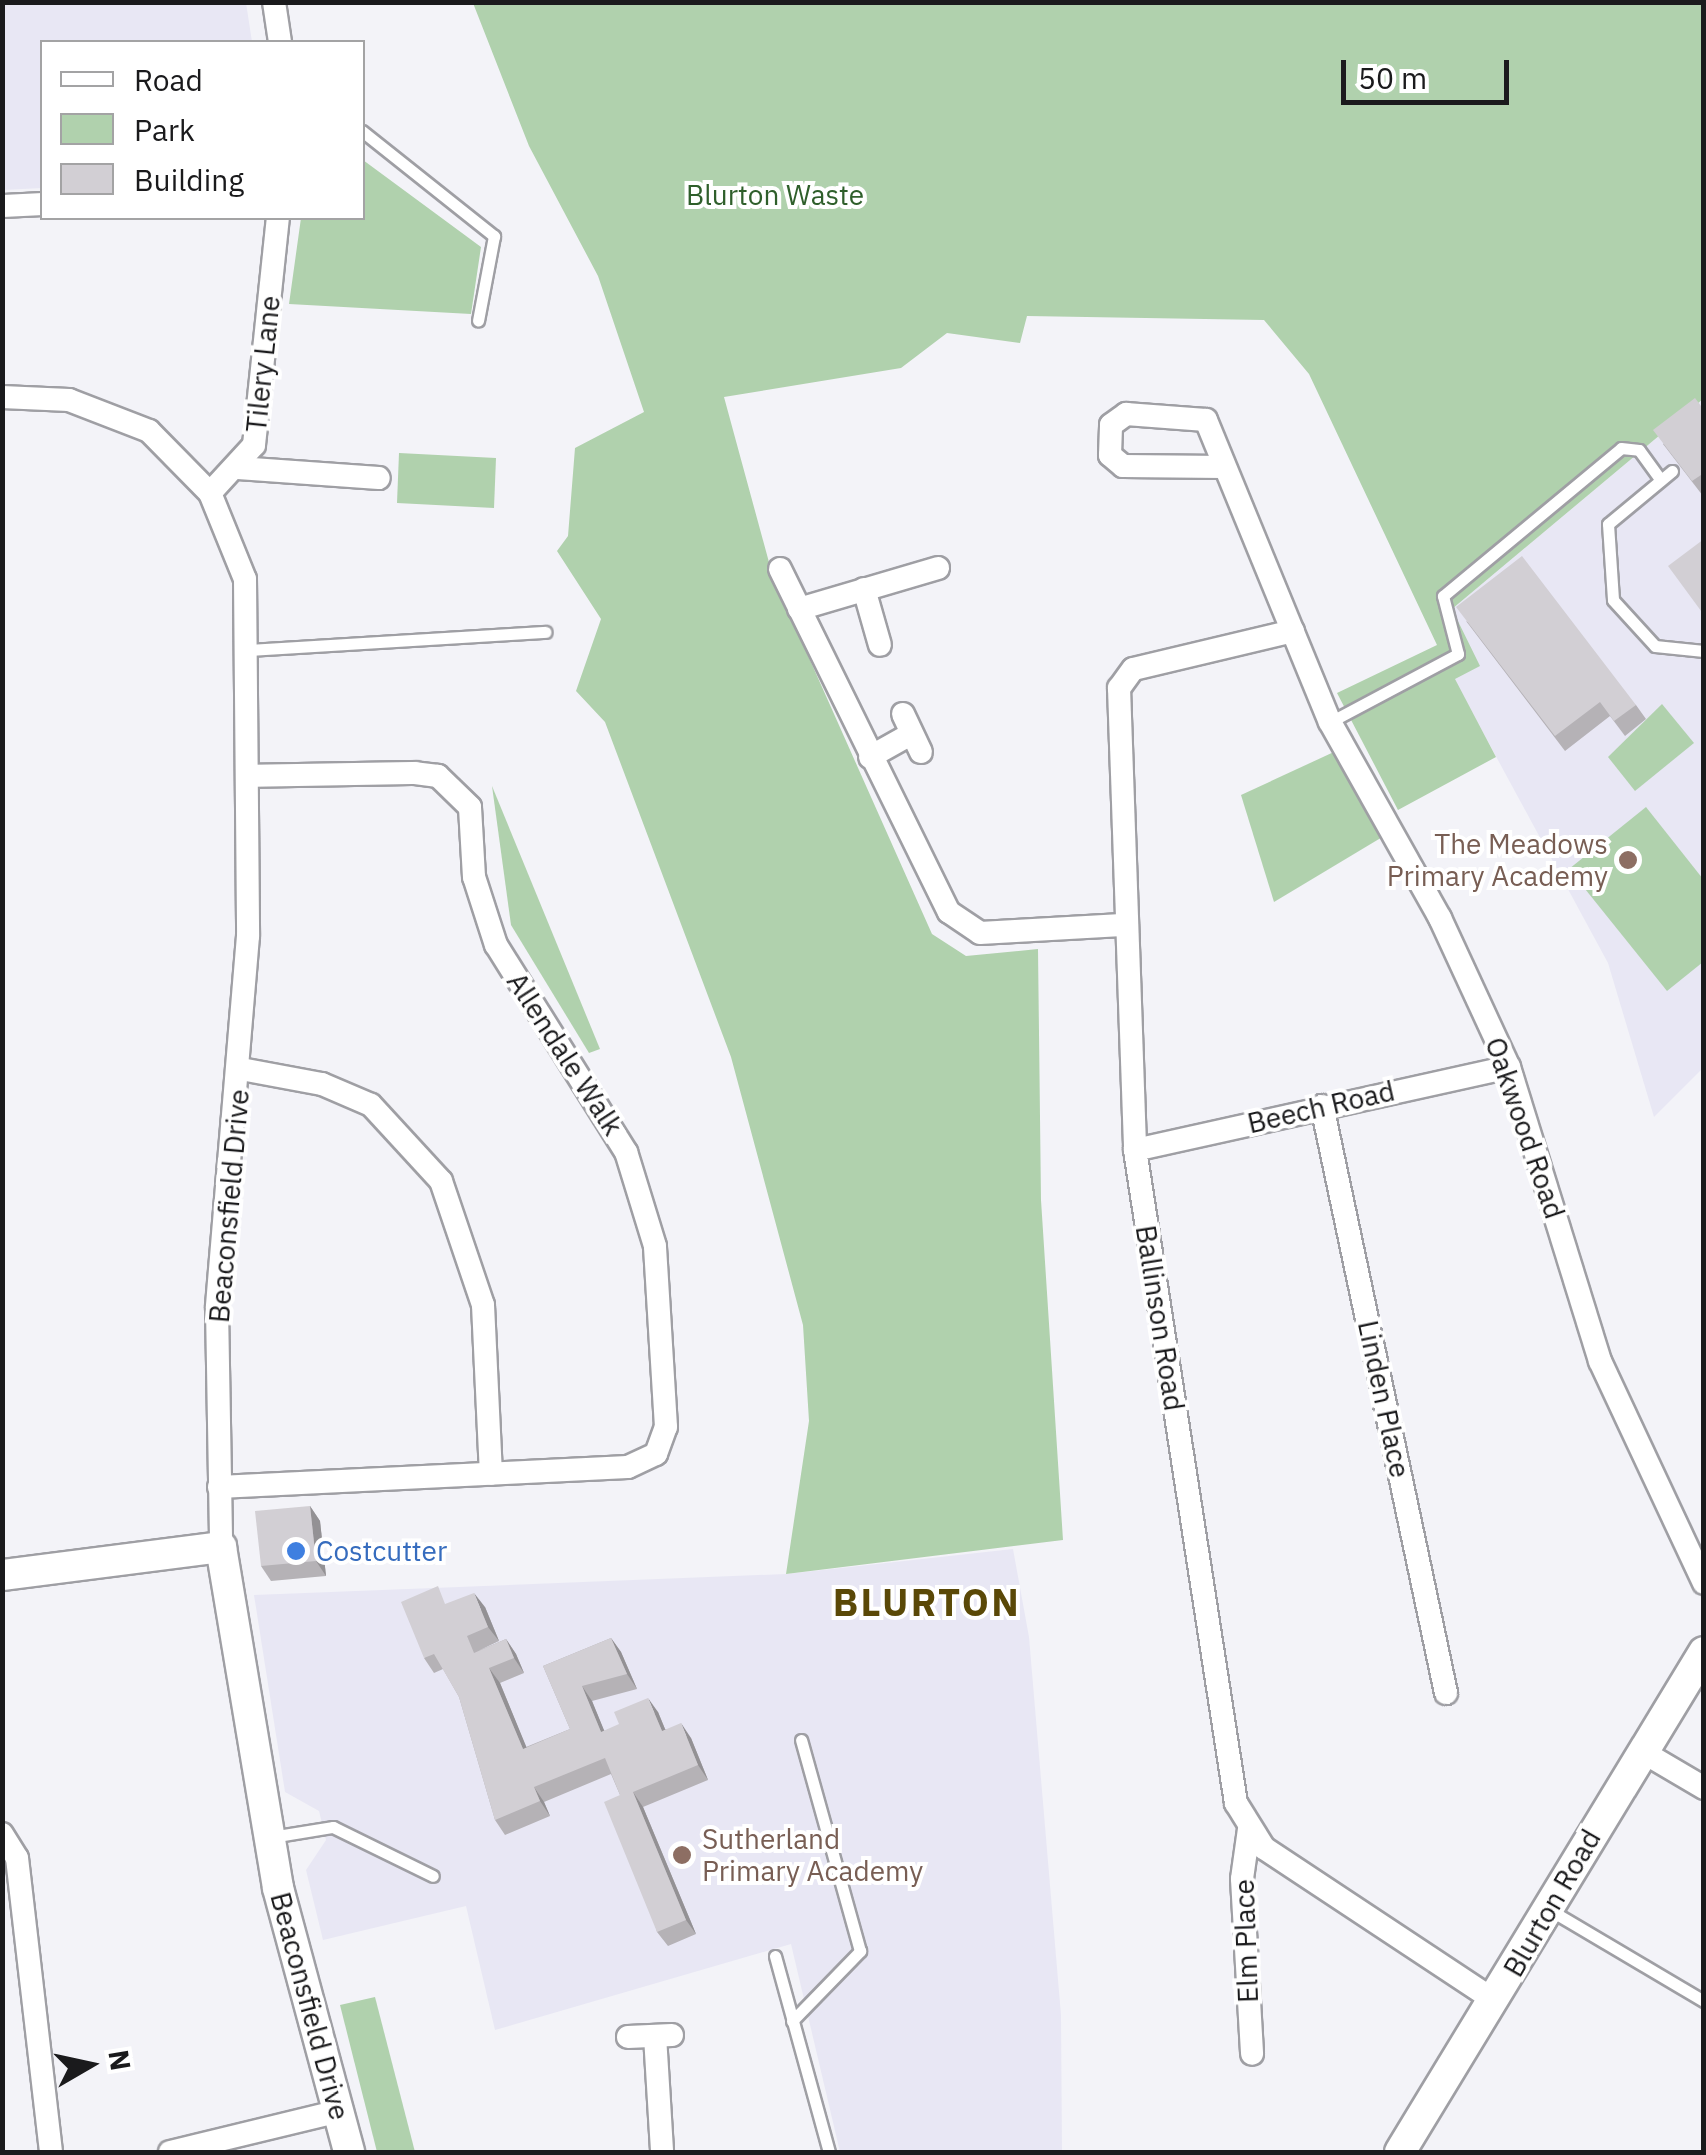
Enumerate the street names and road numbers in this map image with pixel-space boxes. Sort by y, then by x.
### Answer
street label: Tilery Lane [239,294,287,434]
street label: Allendale Walk [500,966,630,1142]
street label: Oakwood Road [1478,1033,1572,1223]
street label: Beech Road [1244,1074,1398,1140]
street label: Beaconsfield Drive [202,1088,256,1324]
street label: Ballinson Road [1129,1223,1191,1413]
street label: Linden Place [1351,1317,1417,1481]
street label: Blurton Road [1496,1823,1608,1983]
street label: Elm Place [1227,1879,1265,2003]
street label: Beaconsfield Drive [263,1888,357,2124]

